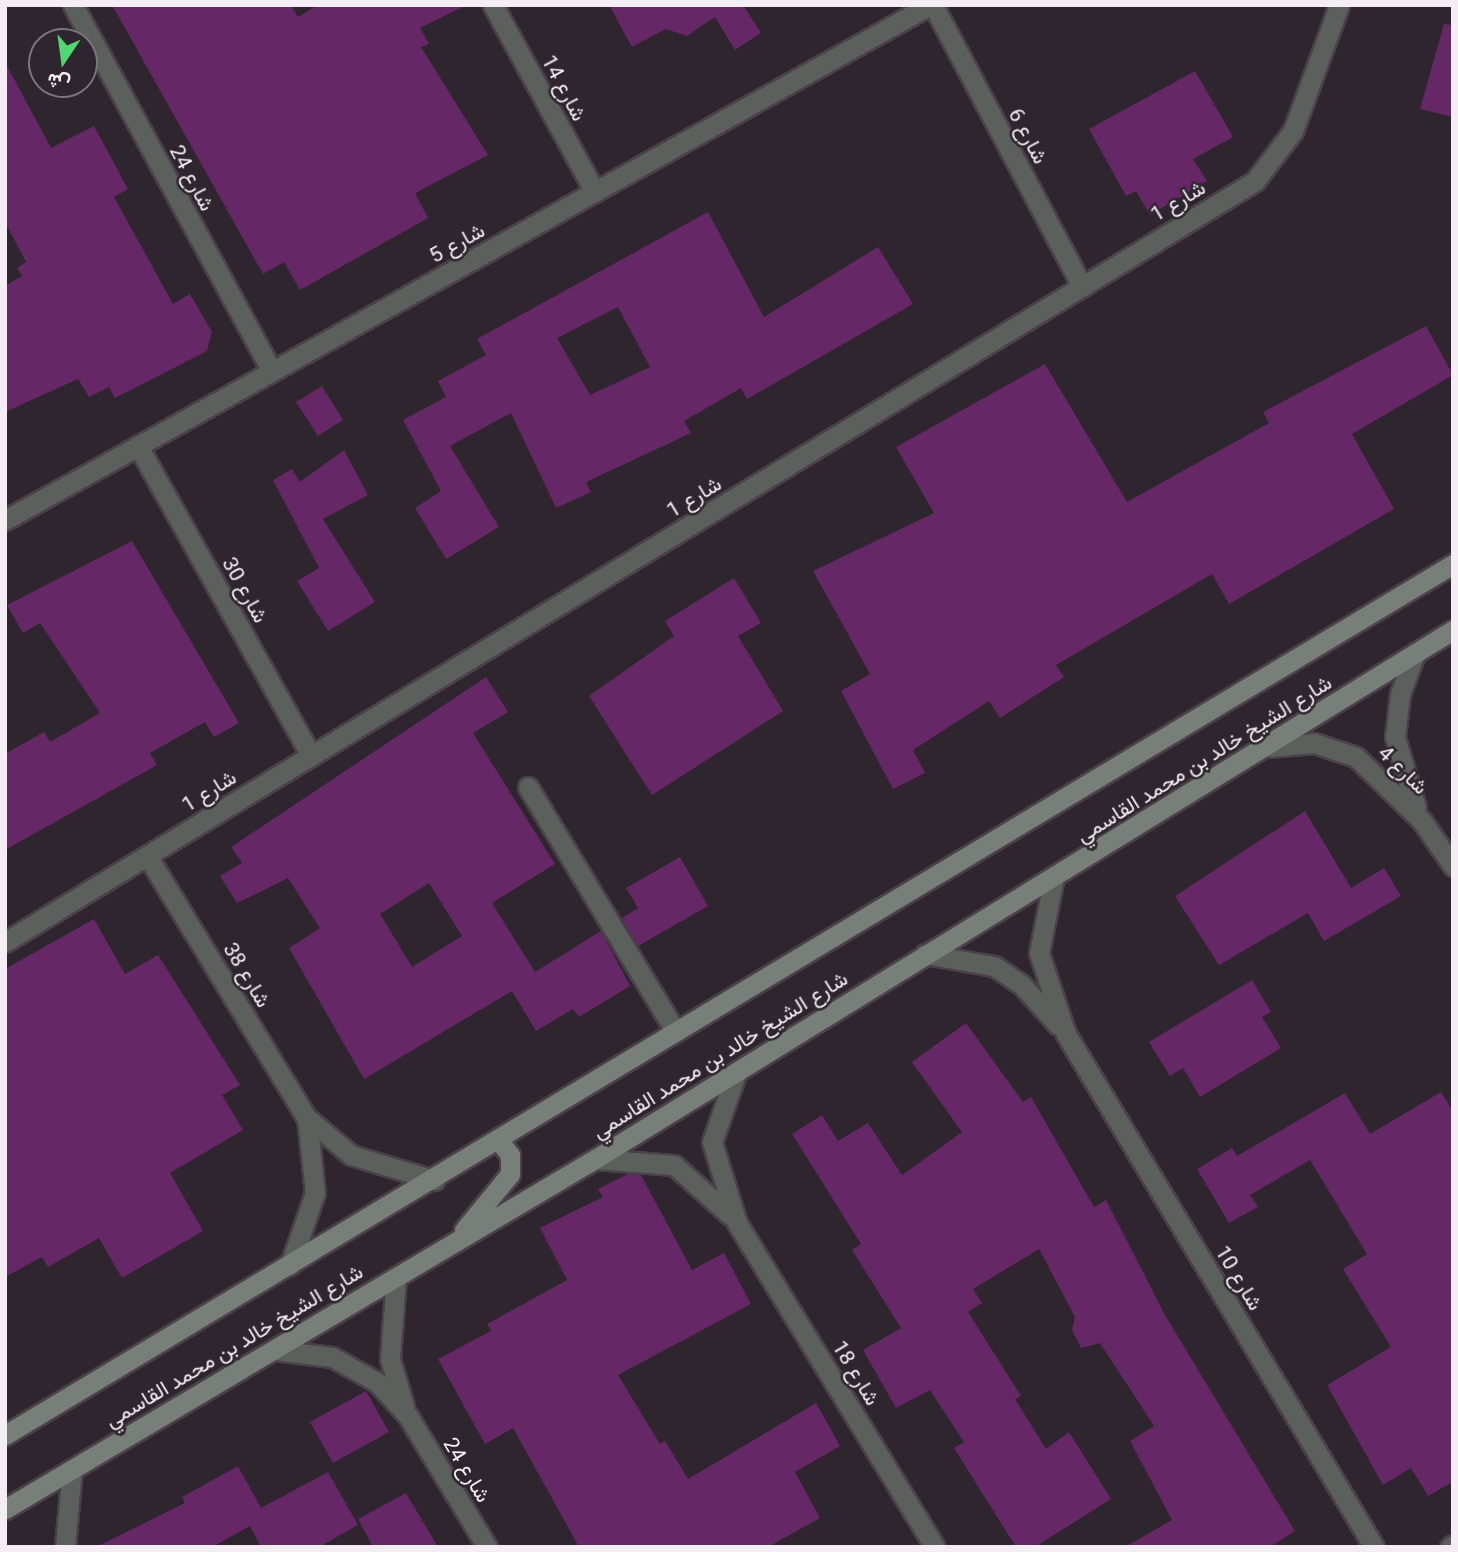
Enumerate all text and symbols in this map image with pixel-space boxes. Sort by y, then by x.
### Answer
north arrow [28,28,98,98]
street label: شارع 14 [536,51,592,125]
text: ش [45,68,72,96]
street label: شارع 6 [1003,104,1053,168]
street label: شارع 24 [164,141,220,215]
street label: شارع 1 [1146,175,1210,227]
street label: شارع 5 [425,218,489,268]
street label: شارع 1 [662,471,726,523]
street label: شارع 30 [217,553,273,627]
street label: شارع الشيخ خالد بن محمد القاسمي [1072,670,1336,848]
street label: شارع 4 [1373,740,1433,800]
street label: شارع 1 [177,765,241,817]
street label: شارع 38 [218,938,276,1012]
street label: شارع الشيخ خالد بن محمد القاسمي [588,966,852,1144]
street label: شارع 10 [1210,1241,1268,1315]
street label: شارع الشيخ خالد بن محمد القاسمي [100,1259,368,1433]
street label: شارع 18 [827,1336,885,1410]
street label: شارع 24 [438,1433,496,1507]

